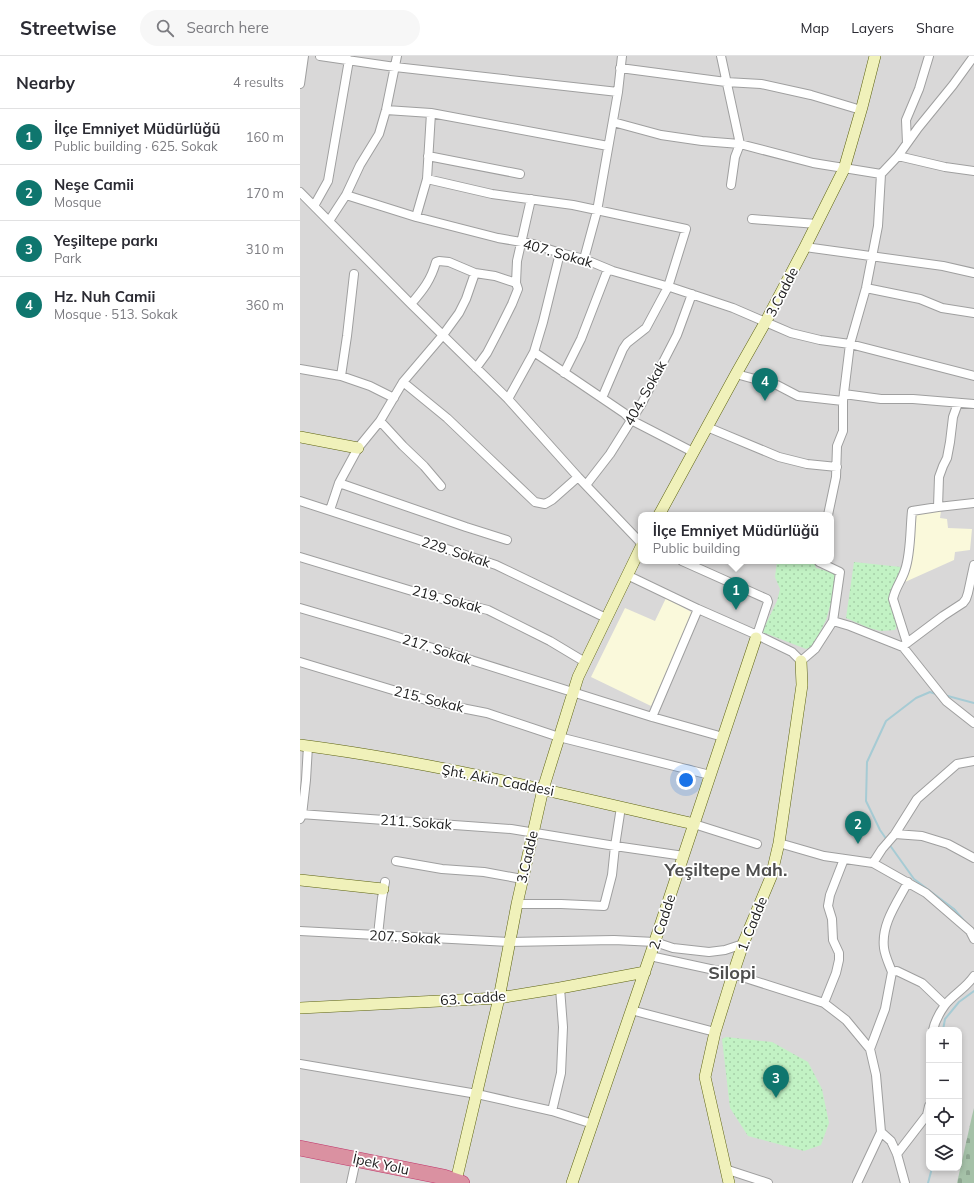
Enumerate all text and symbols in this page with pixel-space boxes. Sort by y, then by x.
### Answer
search box [140,10,420,46]
text: Streetwise [20,16,116,40]
icon: search [154,17,176,39]
text: Search here [186,18,269,37]
text: Map [800,19,829,37]
text: Layers [851,19,894,37]
text: Share [916,19,954,37]
text: Nearby [16,72,75,93]
text: 4 results [233,74,284,90]
text: İlçe Emniyet Müdürlüğü [54,119,221,138]
text: 1 [25,129,33,145]
text: 160 m [246,129,284,145]
text: Public building · 625. Sokak [54,138,218,154]
text: Neşe Camii [54,175,134,194]
text: 2 [25,185,33,201]
text: 170 m [246,185,284,201]
text: Mosque [54,194,101,210]
text: Yeşiltepe parkı [54,231,158,250]
street label: 407. Sokak [521,234,596,272]
text: 3 [25,241,33,257]
text: 310 m [246,241,284,257]
text: Park [54,250,81,266]
street label: 3.Cadde [762,264,802,320]
text: Hz. Nuh Camii [54,287,155,306]
text: 4 [25,297,33,313]
text: 360 m [246,297,284,313]
text: Mosque · 513. Sokak [54,306,178,322]
street label: 404. Sokak [620,357,671,429]
pin: 4 [752,368,778,401]
popup [638,512,834,564]
text: İlçe Emniyet Müdürlüğü [653,521,819,540]
street label: 229. Sokak [419,532,494,572]
text: Public building [653,540,740,556]
pin: 1 [723,577,749,610]
street label: 219. Sokak [410,581,485,617]
street label: 217. Sokak [400,630,475,668]
street label: 215. Sokak [392,682,467,717]
street label: Şht. Akin Caddesi [440,760,556,800]
your location [676,770,696,790]
street label: 211. Sokak [380,811,453,834]
pin: 2 [845,811,871,844]
street label: 3.Cadde [512,829,542,885]
district label: Yeşiltepe Mah. [664,858,787,881]
street label: 2. Cadde [645,892,679,952]
street label: 1. Cadde [733,894,771,954]
street label: 207. Sokak [369,926,442,948]
district label: Silopi [708,961,756,984]
street label: 63. Cadde [440,987,506,1009]
map controls [926,1027,962,1171]
button: + [926,1027,962,1063]
button: − [926,1063,962,1099]
pin: 3 [763,1065,789,1098]
button: locate [926,1099,962,1135]
button: layers [926,1135,962,1171]
street label: İpek Yolu [351,1149,411,1179]

